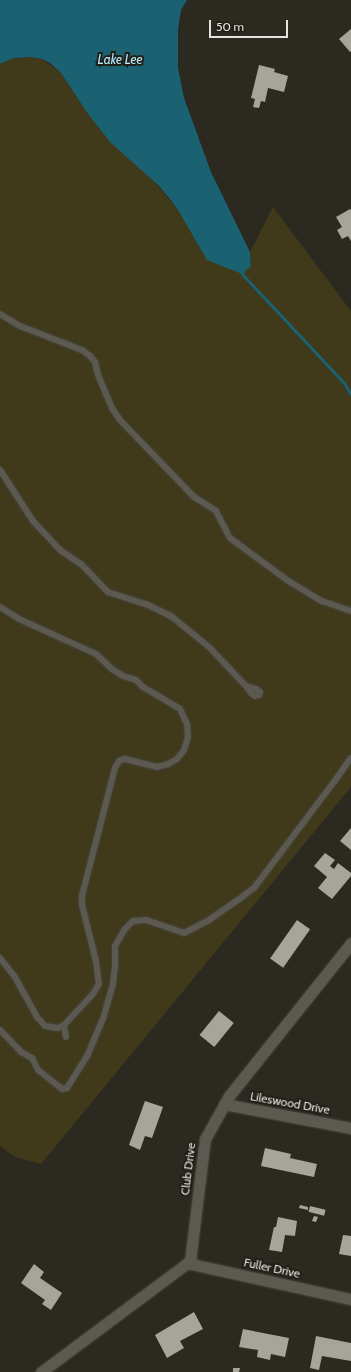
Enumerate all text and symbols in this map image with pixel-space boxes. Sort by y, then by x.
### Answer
scale bar [211,12,290,38]
text: 50 m [216,19,244,34]
water label: Lake Lee [98,51,142,67]
street label: Lileswood Drive [249,1089,331,1117]
street label: Club Drive [178,1142,198,1196]
street label: Fuller Drive [243,1255,301,1281]

